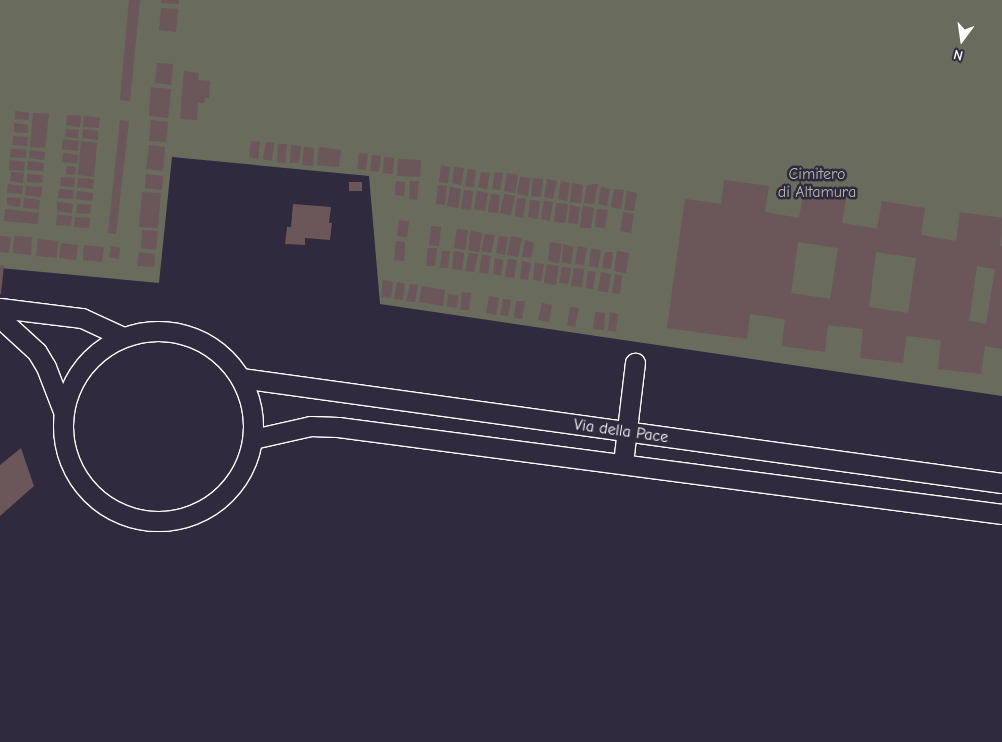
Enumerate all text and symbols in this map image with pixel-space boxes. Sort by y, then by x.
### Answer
north arrow [937,15,987,65]
text: N [952,46,965,64]
park label: Cimitero di Altamura [778,164,856,202]
street label: Via della Pace [573,415,669,447]

